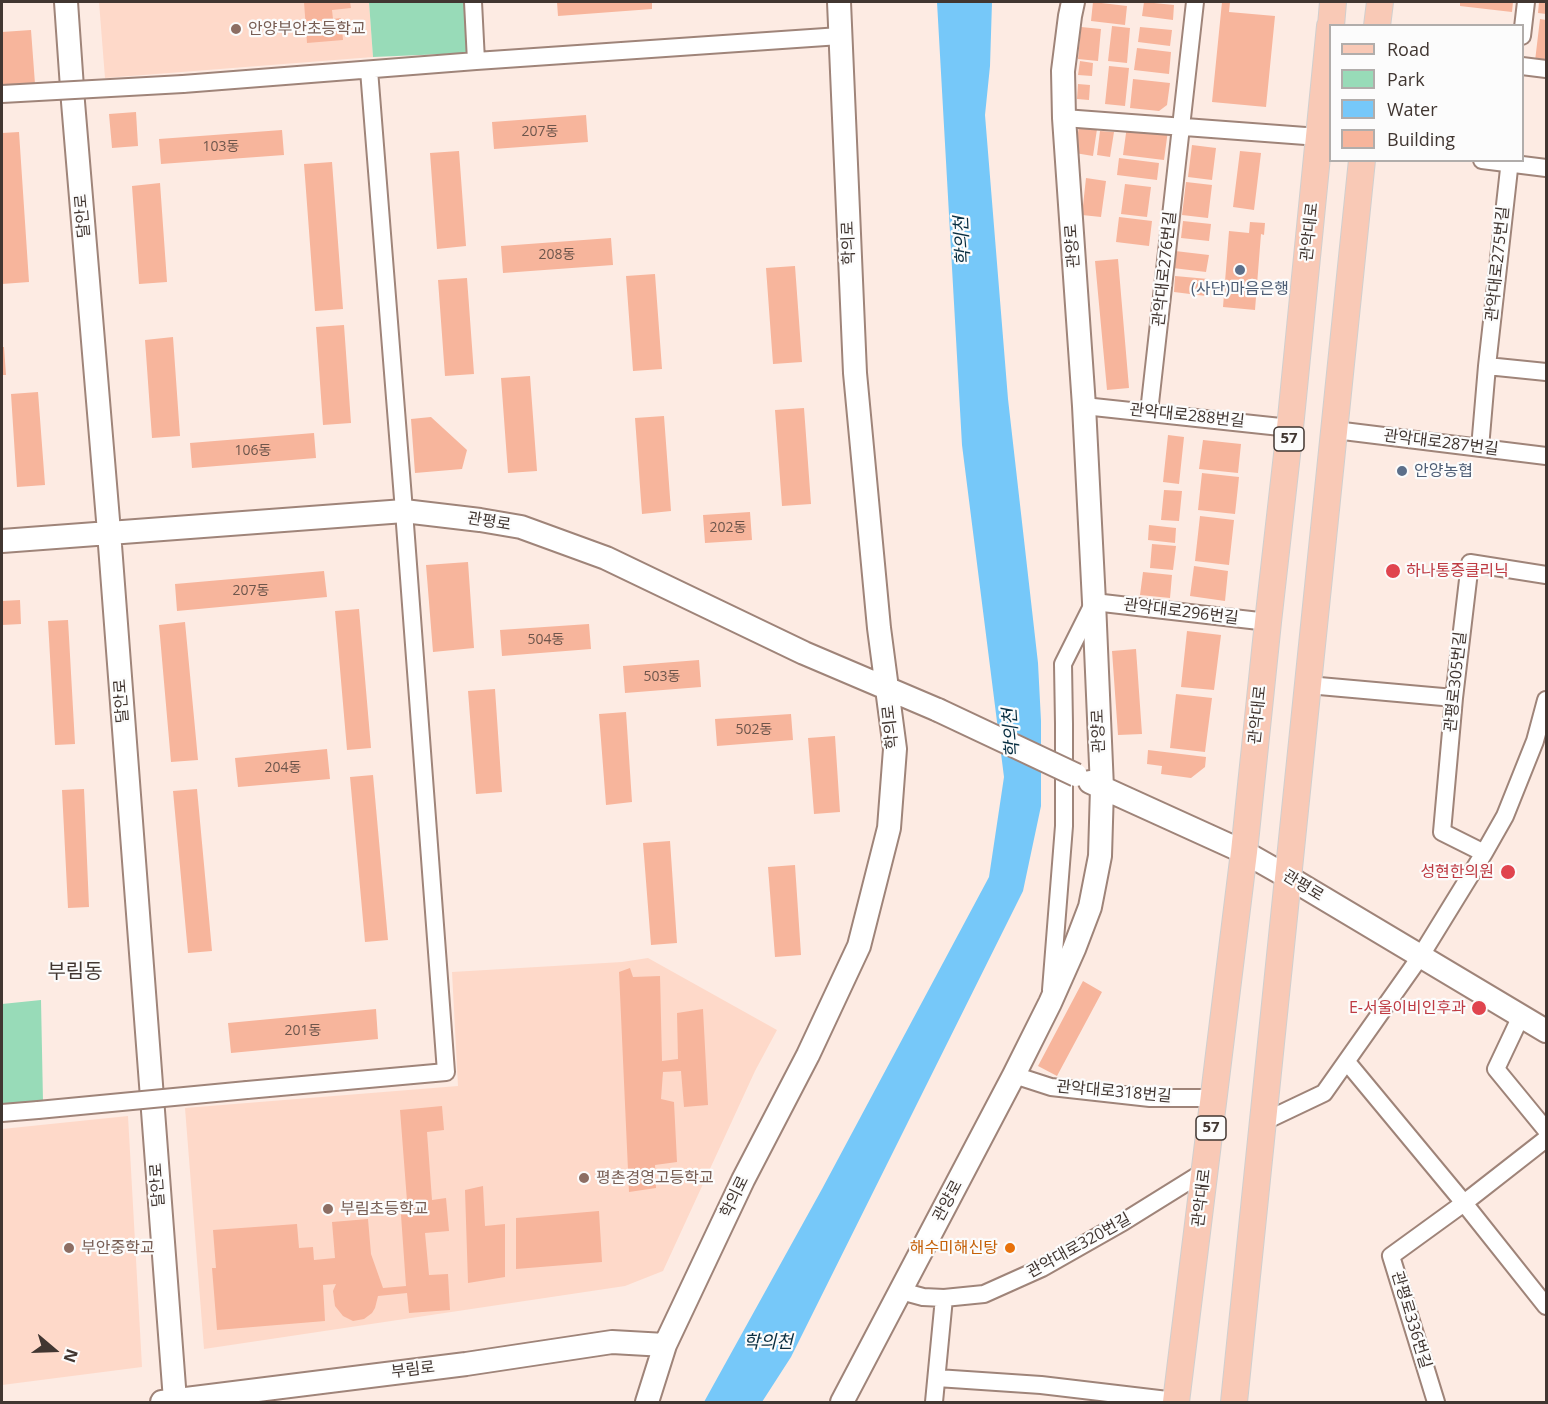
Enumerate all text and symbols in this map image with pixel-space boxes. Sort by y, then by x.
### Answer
place label: 안양부안초등학교 [248,19,366,39]
marker: 안양부안초등학교 [229,22,243,36]
legend [1329,24,1524,162]
text: Road [1387,37,1430,61]
text: Park [1387,67,1425,91]
text: Water [1387,97,1438,121]
house number: 207동 [522,124,558,140]
text: Building [1387,127,1455,151]
house number: 103동 [203,139,239,155]
street label: 달안로 [72,193,94,239]
street label: 관악대로 [1297,202,1323,262]
street label: 관악대로275번길 [1482,205,1514,323]
street label: 관악대로276번길 [1149,210,1181,328]
water label: 학의천 [951,216,975,266]
street label: 학의로 [839,221,859,265]
street label: 관양로 [1062,223,1084,269]
house number: 208동 [539,247,575,263]
marker: (사단)마음은행 [1233,263,1247,277]
place label: (사단)마음은행 [1191,279,1289,299]
street label: 관악대로288번길 [1128,400,1246,432]
street label: 관악대로287번길 [1382,426,1500,460]
road number: 57 [1274,427,1304,451]
house number: 106동 [235,443,271,459]
place label: 안양농협 [1414,461,1473,481]
marker: 안양농협 [1395,464,1409,478]
street label: 관평로 [466,509,512,535]
house number: 202동 [710,520,746,536]
place label: 하나통증클리닉 [1406,561,1509,581]
marker: 하나통증클리닉 [1384,562,1402,580]
house number: 207동 [233,583,269,599]
street label: 관악대로296번길 [1122,595,1240,629]
street label: 관평로305번길 [1441,631,1471,733]
house number: 504동 [528,632,564,648]
house number: 503동 [644,669,680,685]
street label: 달안로 [111,678,133,724]
street label: 관악대로 [1245,685,1271,745]
street label: 학의로 [879,704,903,750]
water label: 학의천 [999,707,1025,759]
street label: 관양로 [1089,709,1109,753]
house number: 502동 [736,722,772,738]
house number: 204동 [265,760,301,776]
place label: 성현한의원 [1420,862,1494,882]
marker: 성현한의원 [1499,863,1517,881]
street label: 관평로 [1279,866,1327,906]
district label: 부림동 [47,960,103,984]
place label: E-서울이비인후과 [1349,998,1466,1018]
marker: E-서울이비인후과 [1470,999,1488,1017]
house number: 201동 [285,1023,321,1039]
street label: 관악대로318번길 [1056,1077,1172,1107]
road number: 57 [1196,1116,1226,1140]
street label: 달안로 [147,1162,169,1208]
place label: 평촌경영고등학교 [596,1168,714,1188]
street label: 관악대로 [1189,1168,1215,1228]
marker: 평촌경영고등학교 [577,1171,591,1185]
street label: 학의로 [717,1173,753,1221]
street label: 관양로 [929,1177,967,1225]
place label: 부림초등학교 [340,1199,428,1219]
marker: 부림초등학교 [321,1202,335,1216]
street label: 관악대로320번길 [1024,1210,1134,1282]
place label: 부안중학교 [81,1238,155,1258]
place label: 해수미해신탕 [910,1238,998,1258]
marker: 부안중학교 [62,1241,76,1255]
marker: 해수미해신탕 [1003,1241,1017,1255]
street label: 관평로336번길 [1387,1269,1435,1371]
north arrow [24,1320,84,1380]
water label: 학의천 [743,1332,793,1354]
text: N [59,1346,84,1366]
street label: 부림로 [390,1358,436,1382]

